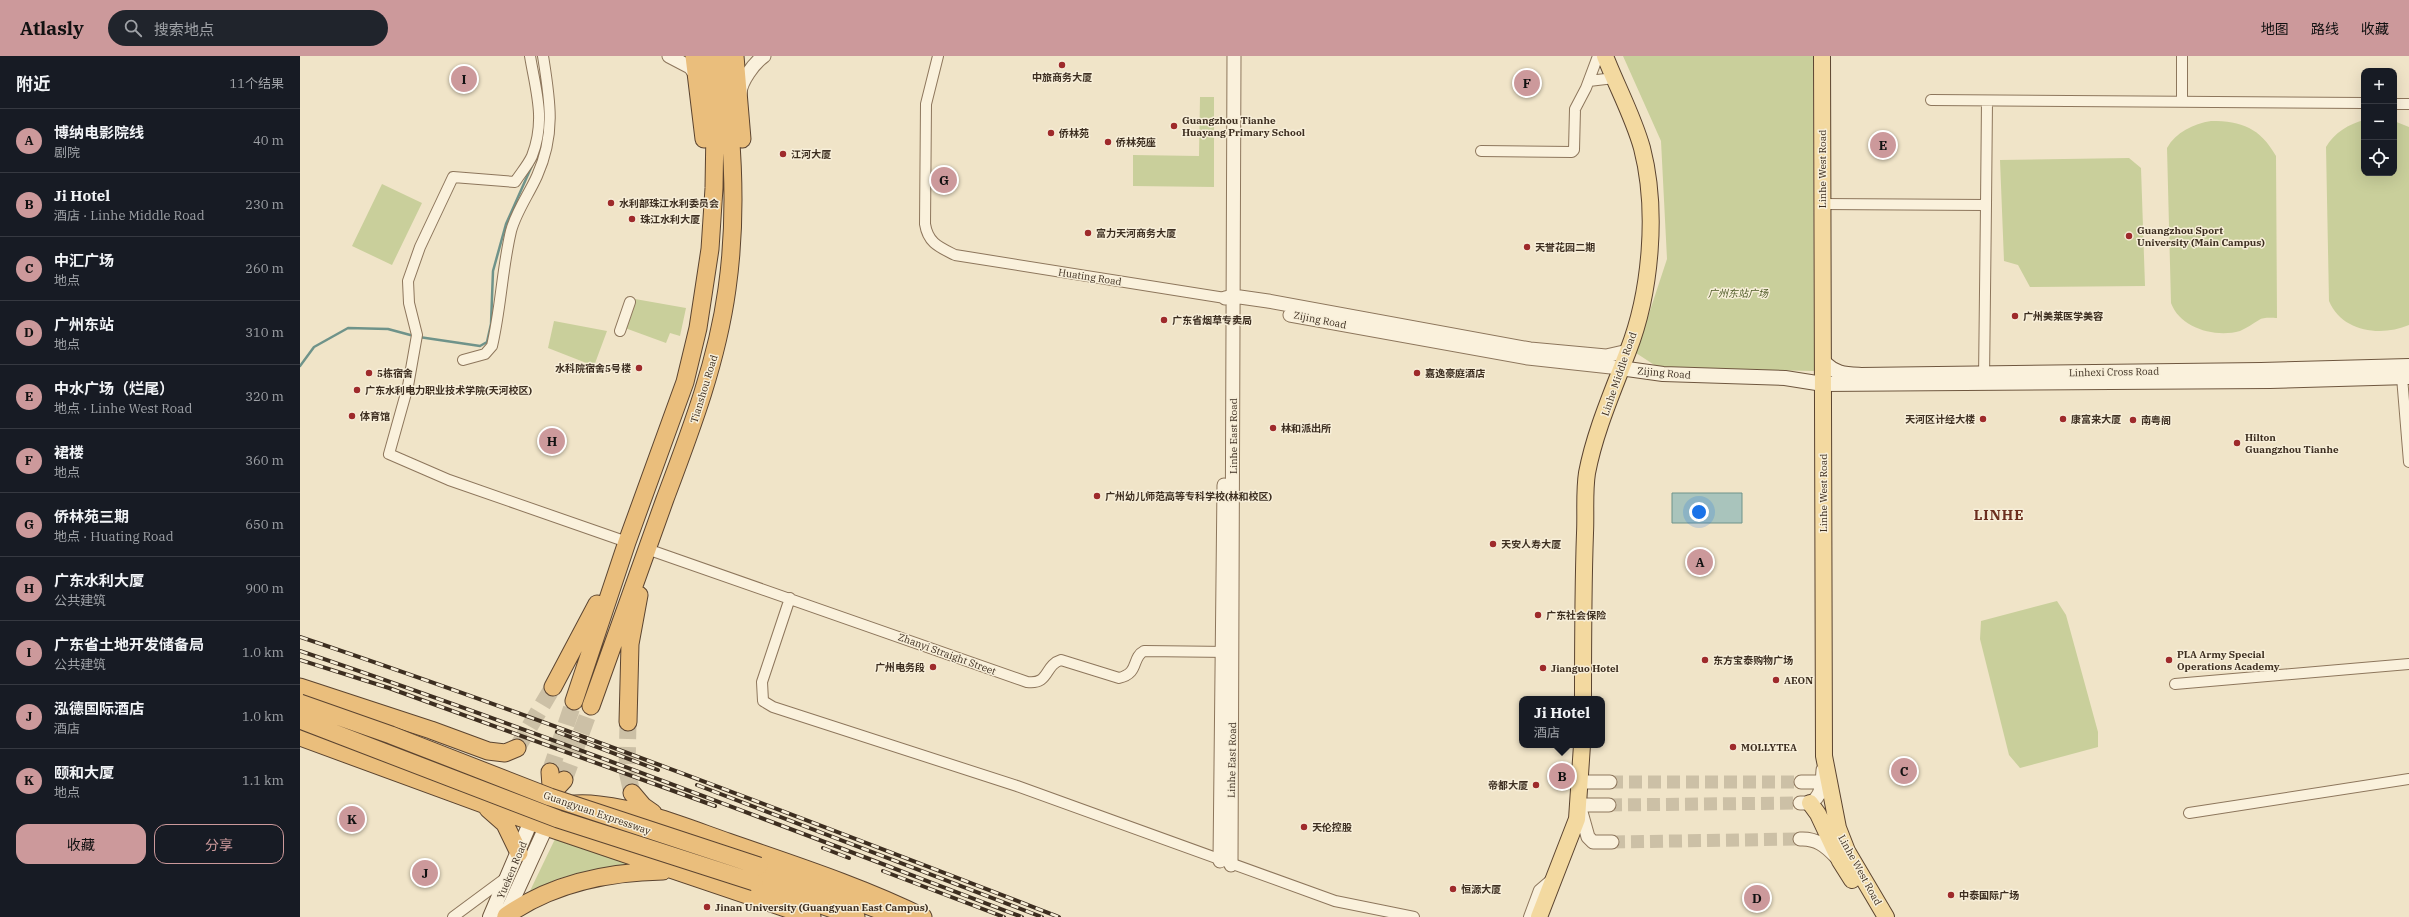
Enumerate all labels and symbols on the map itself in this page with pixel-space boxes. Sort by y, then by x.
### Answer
marker: 中旅商务大厦 [1057,60,1067,70]
pin: I [451,64,477,94]
pin: F [1514,68,1540,98]
place label: 中旅商务大厦 [1032,71,1092,84]
place label: Guangzhou Tianhe Huayang Primary School [1182,114,1305,139]
marker: Guangzhou Tianhe Huayang Primary School [1169,121,1179,131]
place label: 侨林苑 [1058,127,1089,140]
marker: 侨林苑 [1046,128,1056,138]
street label: Linhe West Road [1816,130,1829,208]
pin: E [1870,130,1896,160]
place label: 侨林苑座 [1115,136,1156,149]
marker: 侨林苑座 [1103,137,1113,147]
place label: 江河大厦 [791,148,831,161]
marker: 江河大厦 [778,149,788,159]
pin: G [931,165,957,195]
place label: 水利部珠江水利委员会 [619,197,719,210]
marker: 水利部珠江水利委员会 [606,198,616,208]
place label: 珠江水利大厦 [640,213,700,226]
marker: 珠江水利大厦 [627,214,637,224]
place label: Guangzhou Sport University (Main Campus) [2137,224,2265,249]
place label: 富力天河商务大厦 [1096,227,1176,240]
marker: 富力天河商务大厦 [1083,228,1093,238]
marker: Guangzhou Sport University (Main Campus) [2124,231,2134,241]
place label: 天誉花园二期 [1535,241,1595,254]
marker: 天誉花园二期 [1522,242,1532,252]
street label: Huating Road [1057,266,1123,288]
park label: 广州东站广场 [1708,287,1769,300]
street label: Zijing Road [1292,308,1348,332]
place label: 广州美莱医学美容 [2023,310,2103,323]
marker: 广州美莱医学美容 [2010,311,2020,321]
place label: 广东省烟草专卖局 [1172,314,1252,327]
marker: 广东省烟草专卖局 [1159,315,1169,325]
street label: Linhe Middle Road [1599,330,1639,418]
street label: Tianshou Road [687,353,721,425]
place label: 水科院宿舍5号楼 [555,362,631,375]
marker: 水科院宿舍5号楼 [634,363,644,373]
street label: Zijing Road [1637,364,1691,382]
street label: Linhexi Cross Road [2069,365,2159,379]
place label: 5栋宿舍 [377,367,413,380]
place label: 嘉逸豪庭酒店 [1425,367,1485,380]
marker: 5栋宿舍 [364,368,374,378]
marker: 嘉逸豪庭酒店 [1412,368,1422,378]
place label: 广东水利电力职业技术学院(天河校区) [365,384,533,397]
marker: 广东水利电力职业技术学院(天河校区) [352,385,362,395]
street label: Linhe East Road [1227,398,1240,474]
place label: 体育馆 [359,410,390,423]
marker: 体育馆 [347,411,357,421]
place label: 天河区计经大楼 [1905,413,1975,426]
place label: 康富来大厦 [2071,413,2121,426]
marker: 天河区计经大楼 [1978,414,1988,424]
marker: 康富来大厦 [2058,414,2068,424]
place label: 南粤阁 [2141,414,2171,427]
marker: 南粤阁 [2128,415,2138,425]
place label: 林和派出所 [1281,422,1331,435]
marker: 林和派出所 [1268,423,1278,433]
pin: H [539,426,565,456]
place label: Hilton Guangzhou Tianhe [2245,431,2339,456]
marker: Hilton Guangzhou Tianhe [2232,438,2242,448]
street label: Linhe West Road [1817,454,1830,532]
place label: 广州幼儿师范高等专科学校(林和校区) [1105,490,1273,503]
marker: 广州幼儿师范高等专科学校(林和校区) [1092,491,1102,501]
your location [1689,502,1709,522]
district label: LINHE [1974,506,2024,524]
place label: 天安人寿大厦 [1501,538,1561,551]
marker: 天安人寿大厦 [1488,539,1498,549]
pin: A [1687,547,1713,577]
place label: 广东社会保险 [1546,609,1607,622]
marker: 广东社会保险 [1533,610,1543,620]
street label: Zhanyi Straight Street [896,630,998,678]
place label: PLA Army Special Operations Academy [2177,648,2280,673]
place label: 东方宝泰购物广场 [1713,654,1793,667]
marker: 东方宝泰购物广场 [1700,655,1710,665]
marker: PLA Army Special Operations Academy [2164,655,2174,665]
place label: 广州电务段 [875,661,925,674]
marker: 广州电务段 [928,662,938,672]
place label: Jianguo Hotel [1551,662,1619,675]
marker: Jianguo Hotel [1538,663,1548,673]
place label: AEON [1784,674,1813,687]
marker: AEON [1771,675,1781,685]
street label: Linhe East Road [1225,722,1239,798]
place label: MOLLYTEA [1741,741,1797,754]
marker: MOLLYTEA [1728,742,1738,752]
pin: C [1891,756,1917,786]
pin: B [1549,761,1575,791]
place label: 帝都大厦 [1488,779,1528,792]
marker: 帝都大厦 [1531,780,1541,790]
street label: Guangyuan Expressway [542,789,653,838]
pin: K [339,804,365,834]
place label: 天伦控股 [1312,821,1352,834]
marker: 天伦控股 [1299,822,1309,832]
street label: Linhe West Road [1835,833,1885,907]
street label: Yueken Road [494,839,530,901]
pin: J [412,858,438,888]
place label: 恒源大厦 [1461,883,1501,896]
pin: D [1744,883,1770,913]
marker: 恒源大厦 [1448,884,1458,894]
place label: 中泰国际广场 [1959,889,2019,902]
marker: 中泰国际广场 [1946,890,1956,900]
place label: Jinan University (Guangyuan East Campus) [715,901,929,914]
marker: Jinan University (Guangyuan East Campus) [702,902,712,912]

